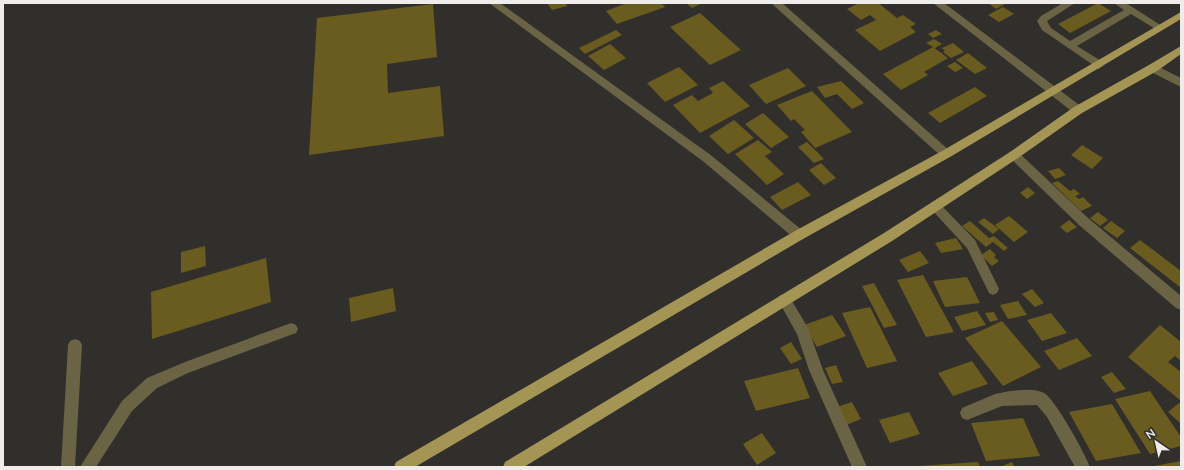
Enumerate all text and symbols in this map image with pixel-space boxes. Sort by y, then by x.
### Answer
north arrow [1136,422,1176,462]
text: N [1143,426,1157,441]

